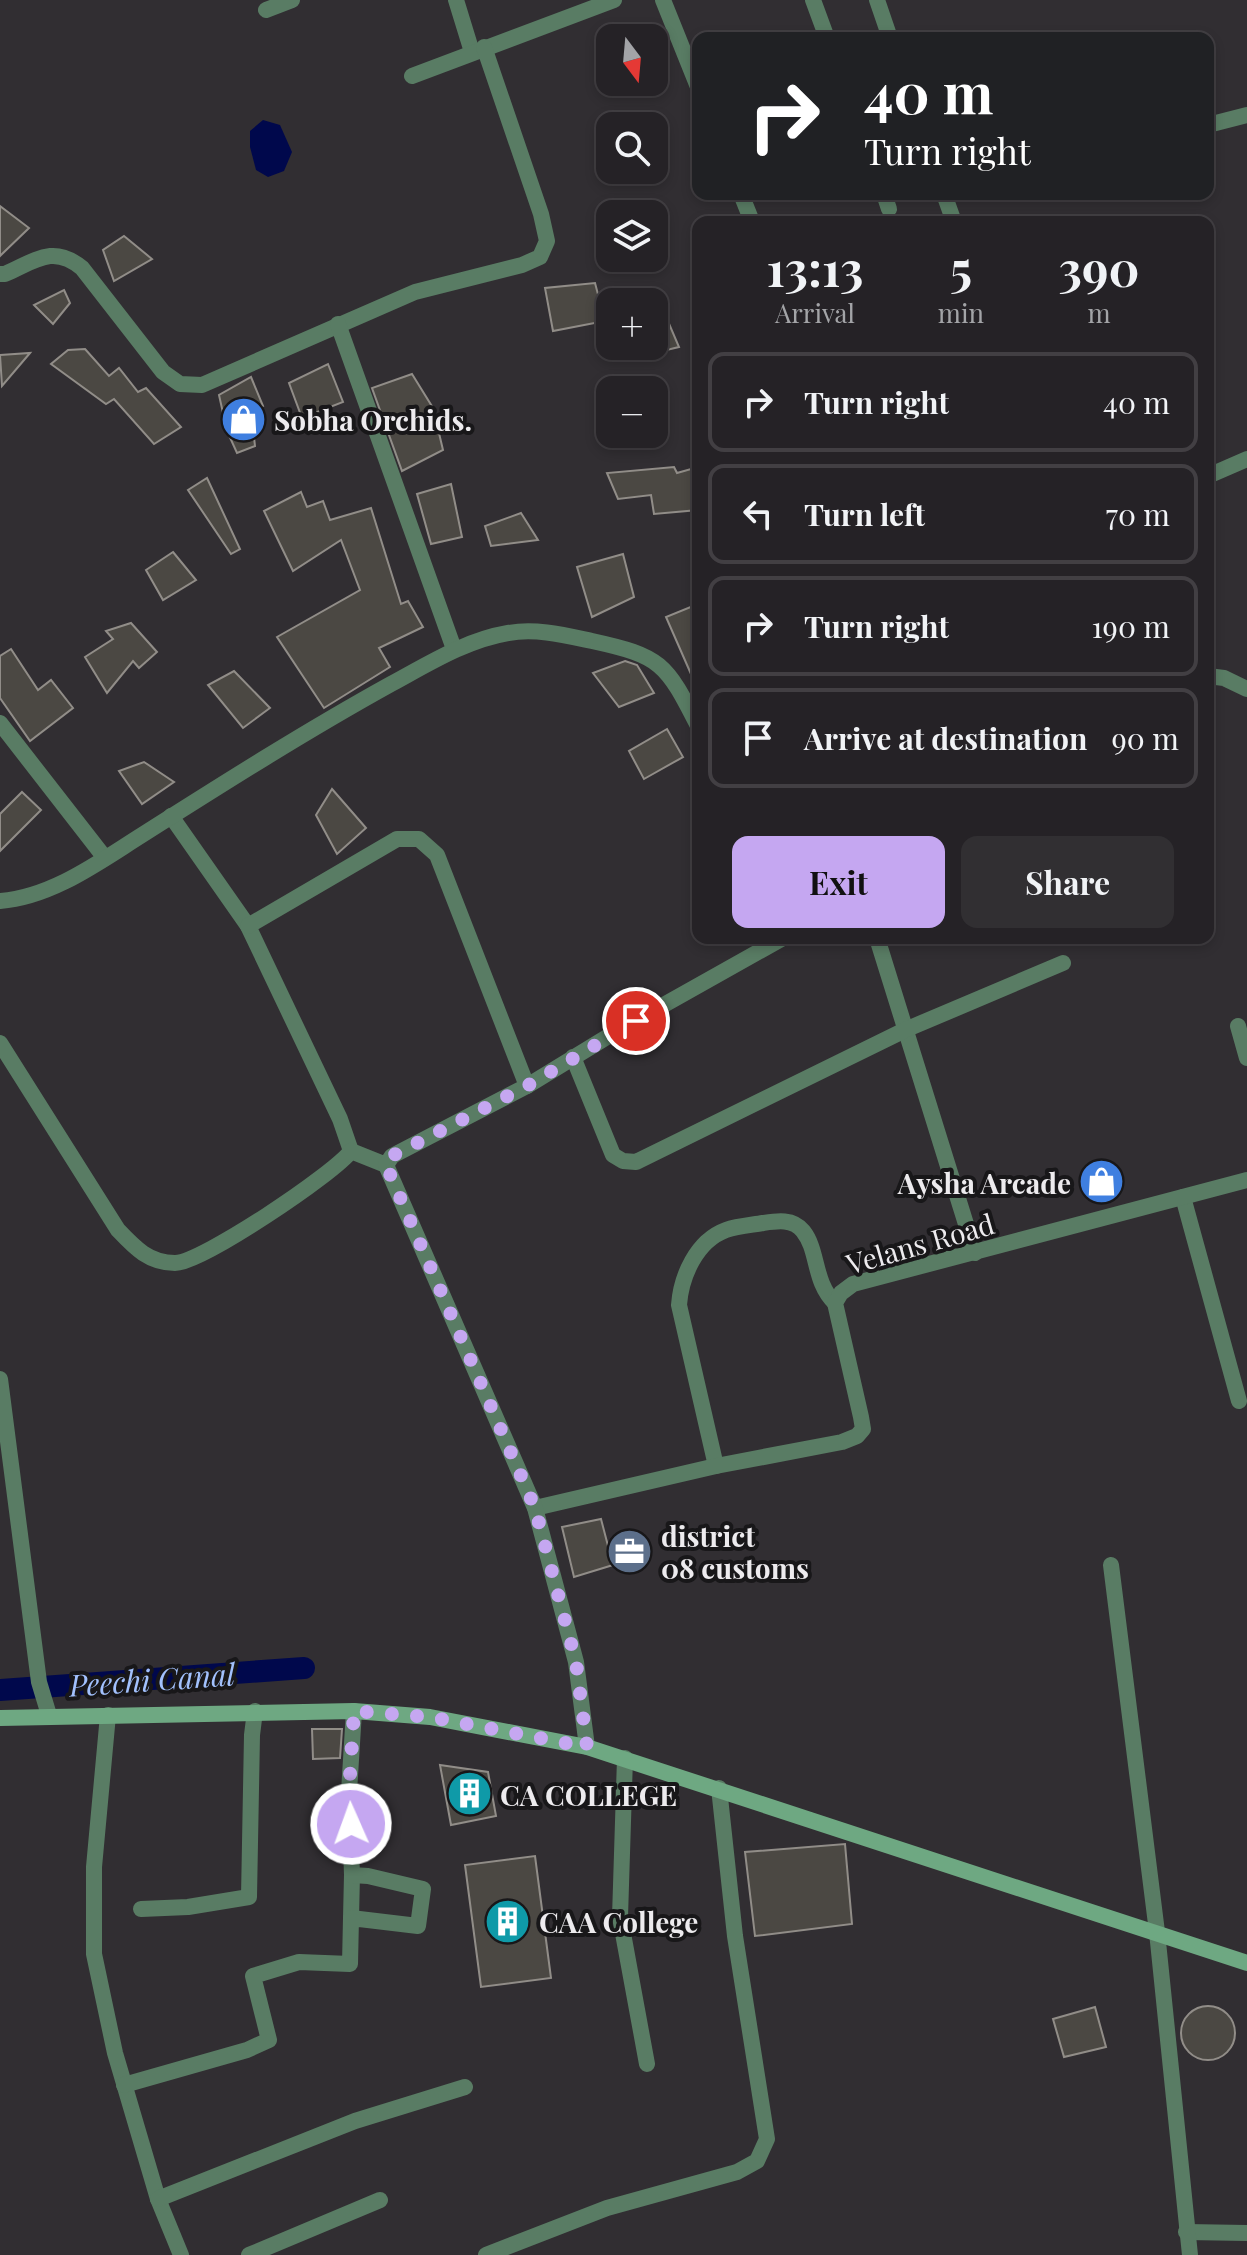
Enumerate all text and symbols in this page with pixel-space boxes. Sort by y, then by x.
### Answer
north arrow [596,24,668,96]
map controls [596,24,668,448]
text: 40 m [864,54,993,129]
icon: right [732,64,836,168]
button: search [596,112,668,184]
text: Turn right [864,126,1031,174]
button: layers [596,200,668,272]
text: 13:13 [766,235,863,299]
text: 5 [950,235,972,299]
text: 390 [1059,235,1140,299]
button: + [596,288,668,360]
text: Arrival [775,295,855,330]
text: min [938,295,984,330]
text: m [1088,295,1111,330]
button: − [596,376,668,448]
icon: right [736,380,780,424]
text: Turn right [804,382,949,422]
text: 40 m [1103,382,1170,422]
shop icon: Sobha Orchids. [219,395,267,443]
place label: Sobha Orchids. [274,401,472,438]
icon: left [736,492,780,536]
text: Turn left [804,494,925,534]
text: 70 m [1106,494,1170,534]
icon: right [736,604,780,648]
text: Turn right [804,606,949,646]
text: 190 m [1092,606,1170,646]
icon: arrive [736,716,780,760]
text: Arrive at destination [804,718,1087,758]
text: 90 m [1111,718,1179,758]
button: Exit [732,836,945,928]
button: Share [961,836,1174,928]
pin [602,987,670,1055]
icon: arrive [614,999,658,1043]
shop icon: Aysha Arcade [1078,1158,1126,1206]
place label: Aysha Arcade [897,1164,1071,1201]
street label: Velans Road [841,1204,998,1282]
place label: district 08 customs [661,1517,809,1586]
office icon: district 08 customs [606,1527,654,1575]
water label: Peechi Canal [67,1653,238,1705]
building icon: CA COLLEGE [445,1770,493,1818]
place label: CA COLLEGE [500,1776,677,1813]
position arrow [309,1782,393,1866]
building icon: CAA College [484,1897,532,1945]
place label: CAA College [539,1903,698,1940]

